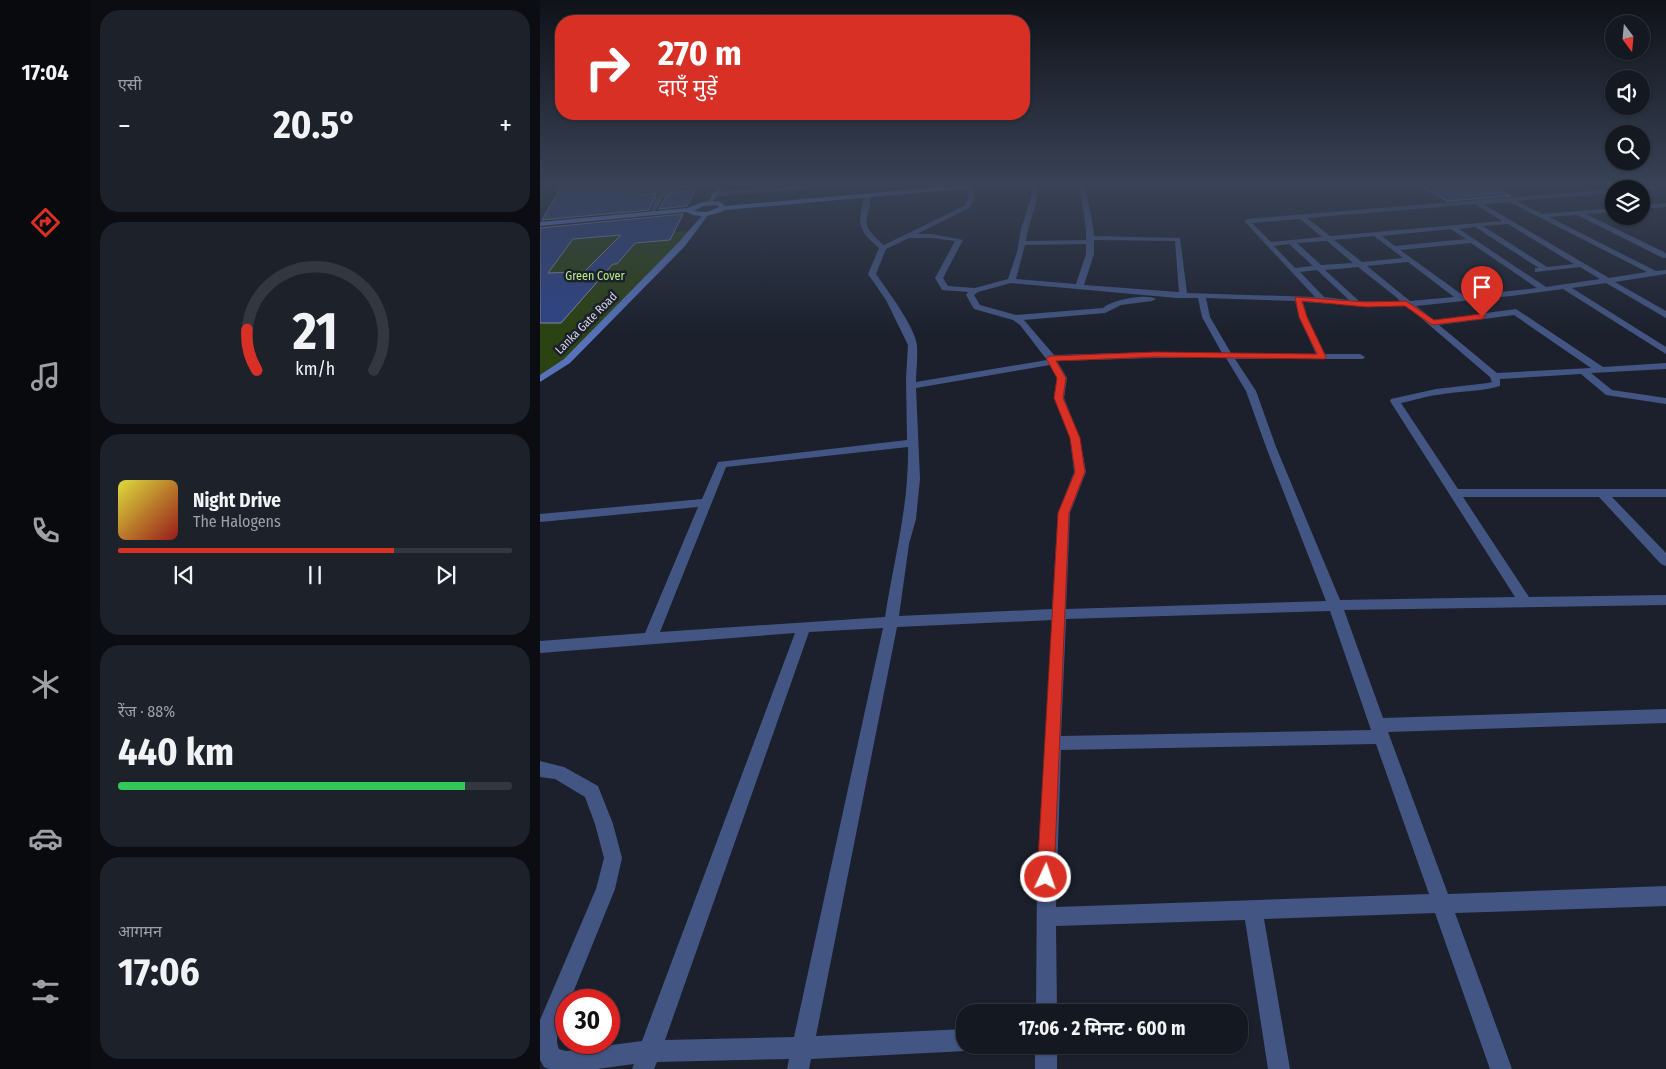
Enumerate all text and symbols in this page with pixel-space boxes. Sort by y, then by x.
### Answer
north arrow [1605,15,1650,60]
map controls [1605,15,1650,225]
text: 270 m [658,32,742,74]
icon: right [575,35,640,100]
text: 17:04 [21,59,69,86]
button: sound [1605,70,1650,115]
text: दाएँ मुड़ें [658,74,718,101]
text: एसी [118,75,142,94]
text: 20.5° [273,102,357,148]
text: − [118,109,131,142]
text: + [499,109,512,142]
button: search [1605,125,1650,170]
button: layers [1605,180,1650,225]
icon: directions [28,205,63,240]
pin [1461,266,1503,317]
park label: Green Cover [565,269,625,283]
icon: arrive [1468,273,1496,301]
street label: Lanka Gate Road [552,289,620,357]
text: 21 [291,300,338,363]
text: km/h [295,358,335,380]
icon: music [28,359,63,394]
text: Night Drive [193,489,281,512]
text: The Halogens [193,512,281,531]
icon: phone [28,513,63,548]
icon: previous [170,561,198,589]
icon: pause [301,561,329,589]
icon: next [432,561,460,589]
icon: climate [28,667,63,702]
text: रेंज · 88% [118,702,175,721]
text: 440 km [118,729,234,775]
icon: car [28,821,63,856]
position arrow [1019,850,1071,902]
text: आगमन [118,922,162,941]
text: 17:06 [118,949,200,995]
icon: filters [28,974,63,1009]
speed limit sign: 30 [555,989,620,1054]
text: 17:06 · 2 मिनट · 600 m [1018,1017,1186,1040]

